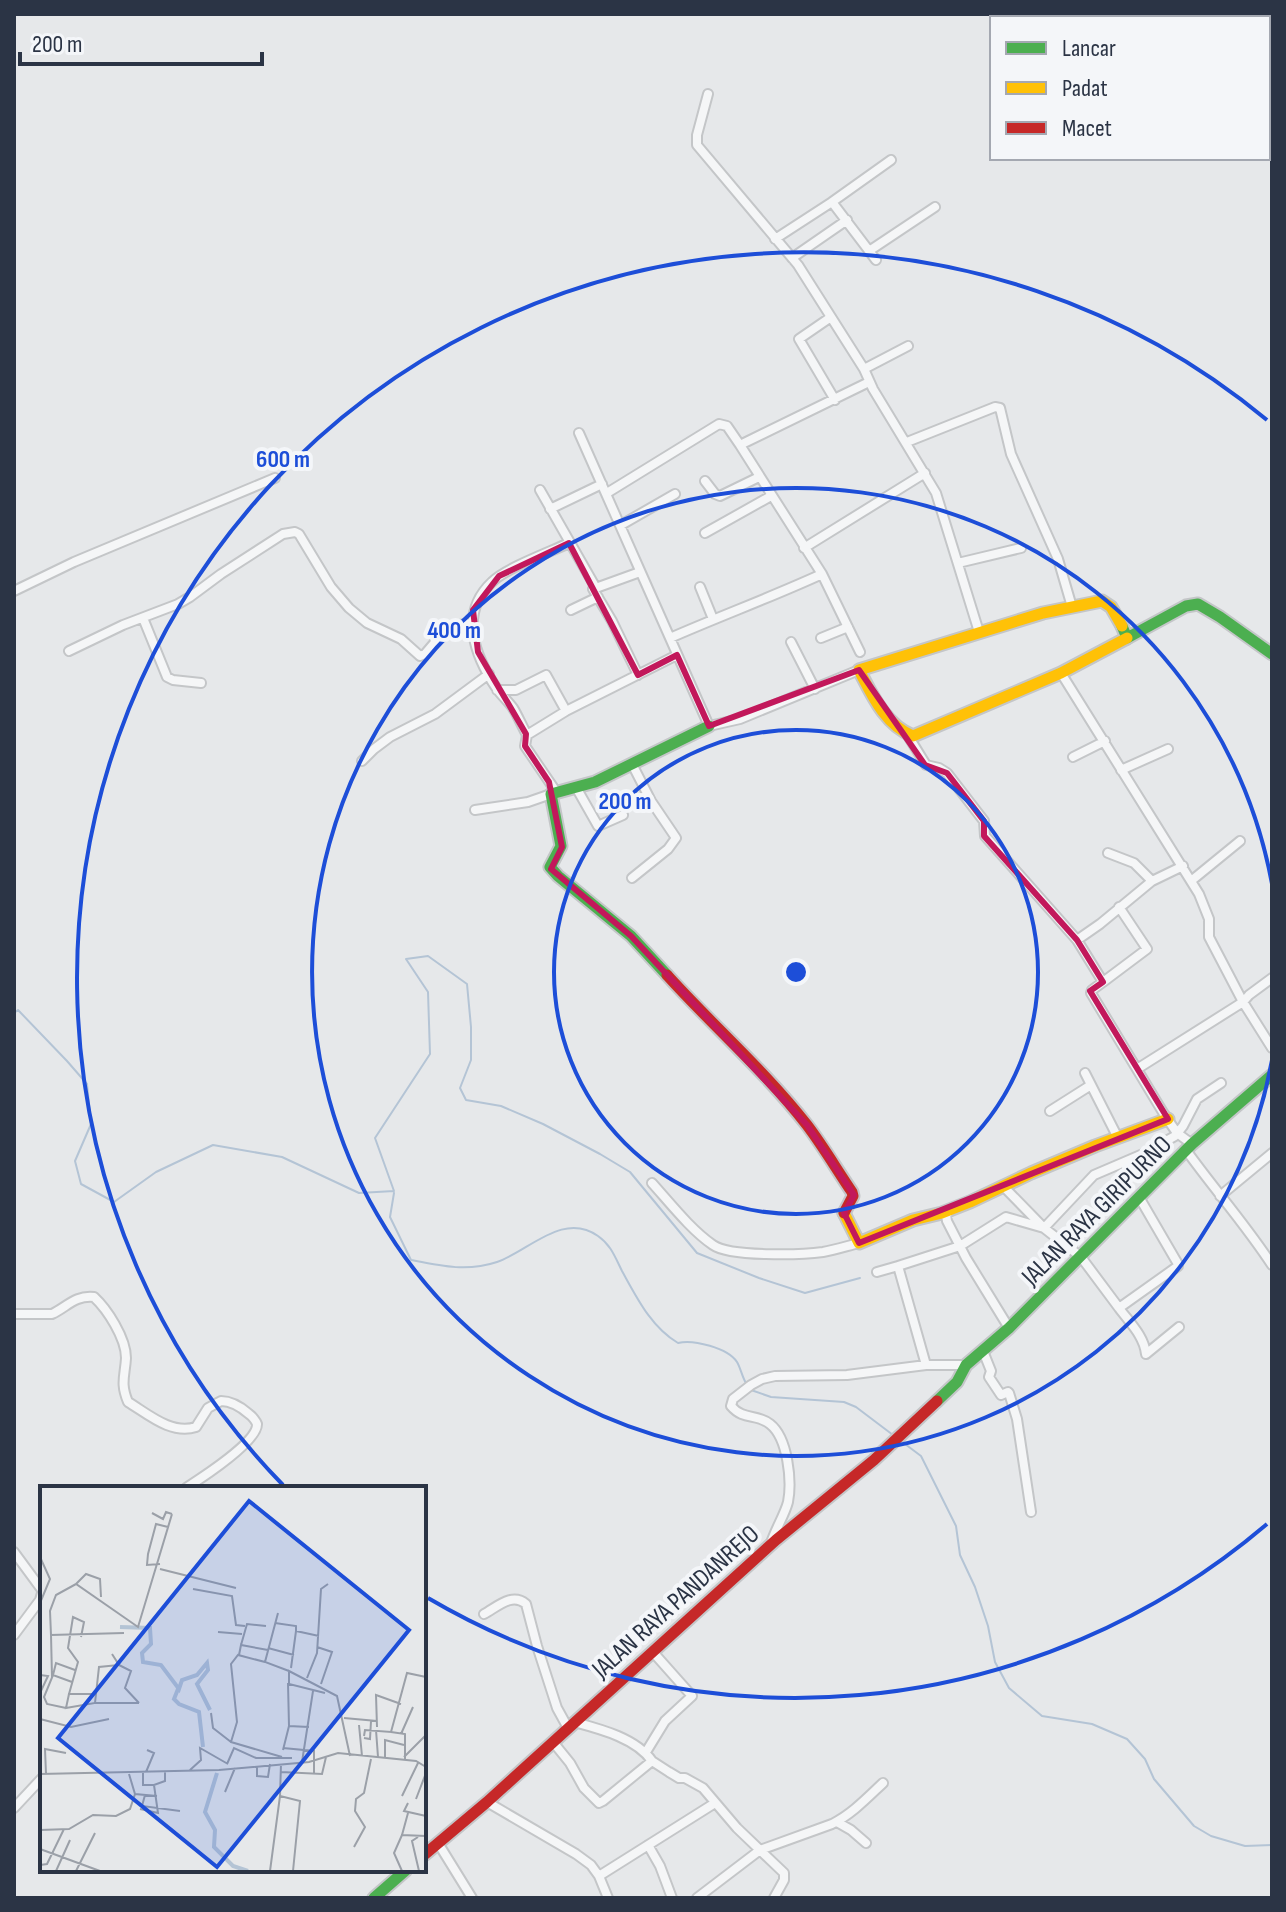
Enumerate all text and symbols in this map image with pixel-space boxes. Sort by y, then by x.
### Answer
scale bar [20,16,262,66]
legend [990,16,1270,160]
text: 200 m [32,30,83,59]
text: Lancar [1062,34,1116,63]
text: Padat [1062,74,1108,103]
text: Macet [1062,114,1112,143]
text: 600 m [256,445,310,474]
text: 400 m [427,616,481,645]
text: 200 m [598,787,652,816]
centre of rings [782,958,810,986]
street label: JALAN RAYA GIRIPURNO [1015,1130,1178,1293]
inset map [40,1486,426,1872]
street label: JALAN RAYA PANDANREJO [585,1519,766,1686]

